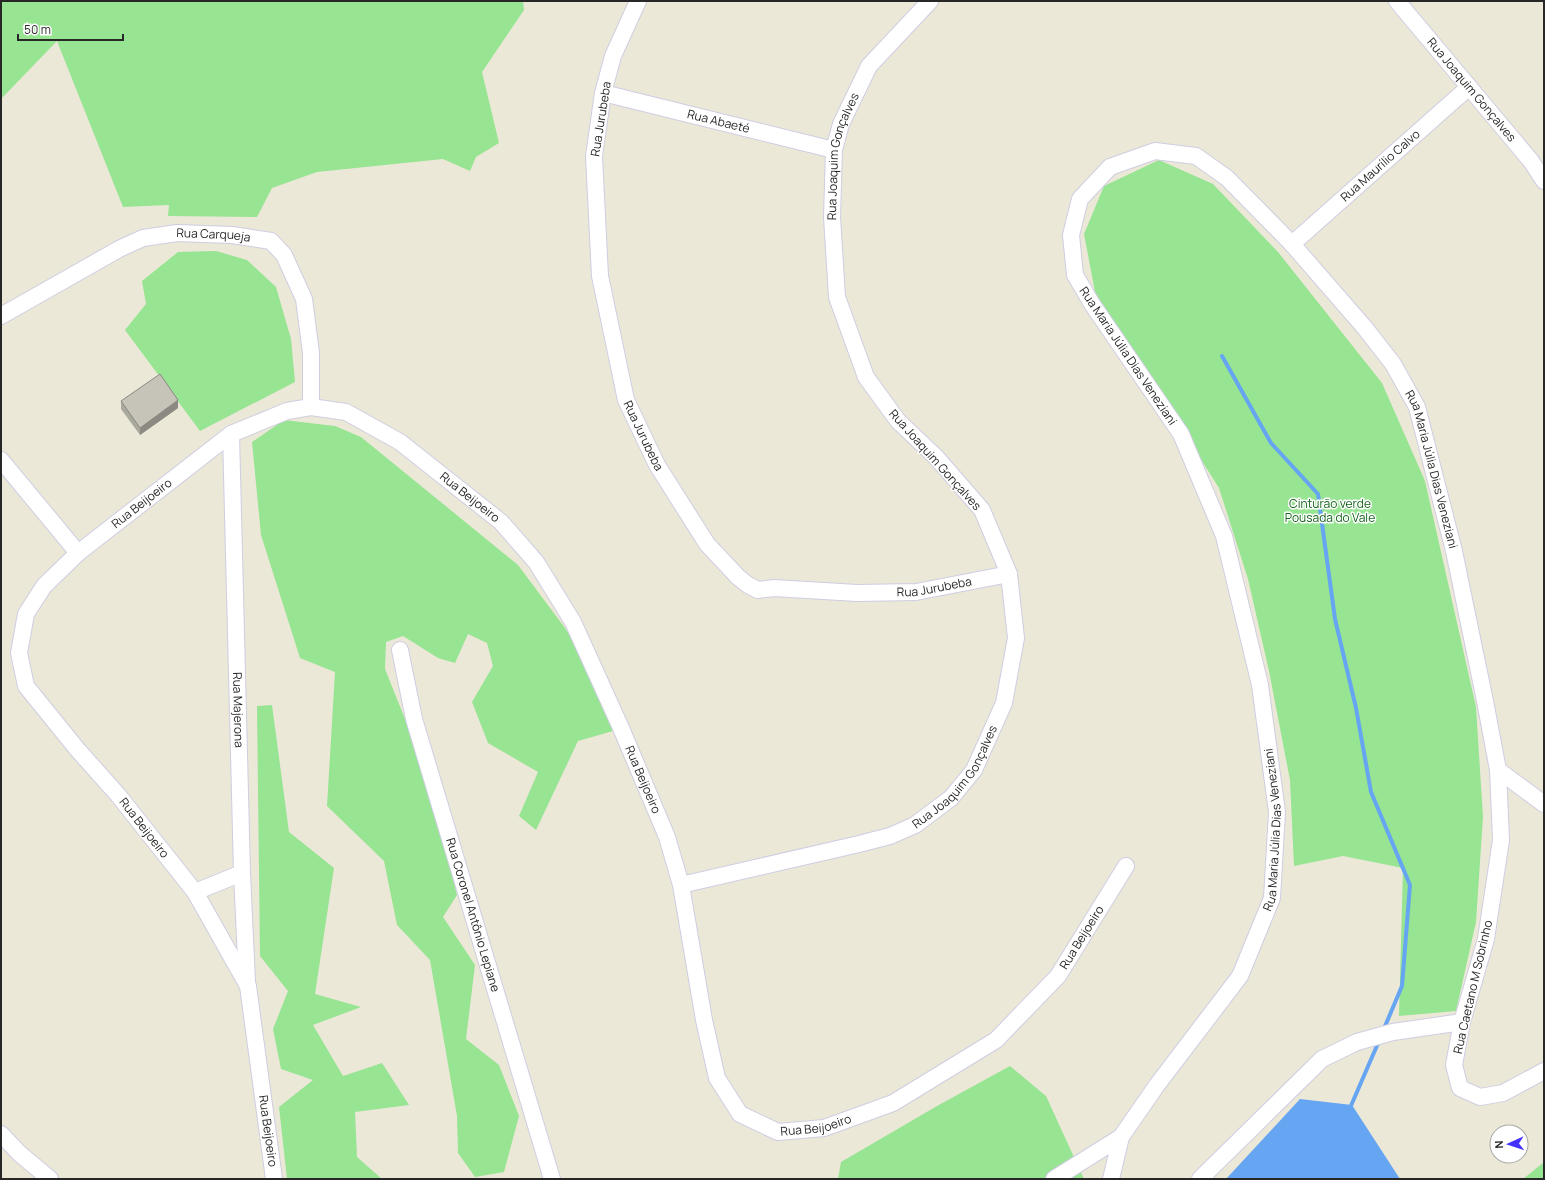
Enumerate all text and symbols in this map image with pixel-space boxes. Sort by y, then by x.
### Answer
scale bar [18,16,123,42]
text: 50 m [24,21,51,38]
street label: Rua Joaquim Gonçalves [1423,34,1520,145]
street label: Rua Jurubeba [586,80,615,158]
street label: Rua Joaquim Gonçalves [823,90,863,220]
street label: Rua Abaeté [686,105,752,137]
street label: Rua Maurílio Calvo [1337,125,1423,205]
street label: Rua Carqueja [176,224,252,246]
street label: Rua Maria Júlia Dias Veneziani [1076,283,1181,428]
street label: Rua Maria Júlia Dias Veneziani [1401,387,1462,550]
street label: Rua Jurubeba [620,398,668,474]
street label: Rua Joaquim Gonçalves [885,405,985,514]
street label: Rua Beijoeiro [436,468,504,526]
street label: Rua Beijoeiro [108,474,175,532]
park label: Cinturão verde Pousada do Vale [1285,495,1375,526]
street label: Rua Jurubeba [897,572,973,600]
street label: Rua Majerona [229,672,248,748]
street label: Rua Joaquim Gonçalves [909,722,1001,832]
street label: Rua Beijoeiro [621,743,665,816]
street label: Rua Maria Júlia Dias Veneziani [1259,748,1285,914]
street label: Rua Beijoeiro [115,794,173,861]
street label: Rua Coronel Antônio Lepiane [442,836,504,994]
street label: Rua Beijoeiro [1055,902,1108,972]
street label: Rua Caetano M Sobrinho [1449,918,1496,1055]
street label: Rua Beijoeiro [255,1094,282,1168]
street label: Rua Beijoeiro [780,1110,854,1140]
north arrow [1489,1124,1529,1164]
text: N [1491,1140,1506,1149]

